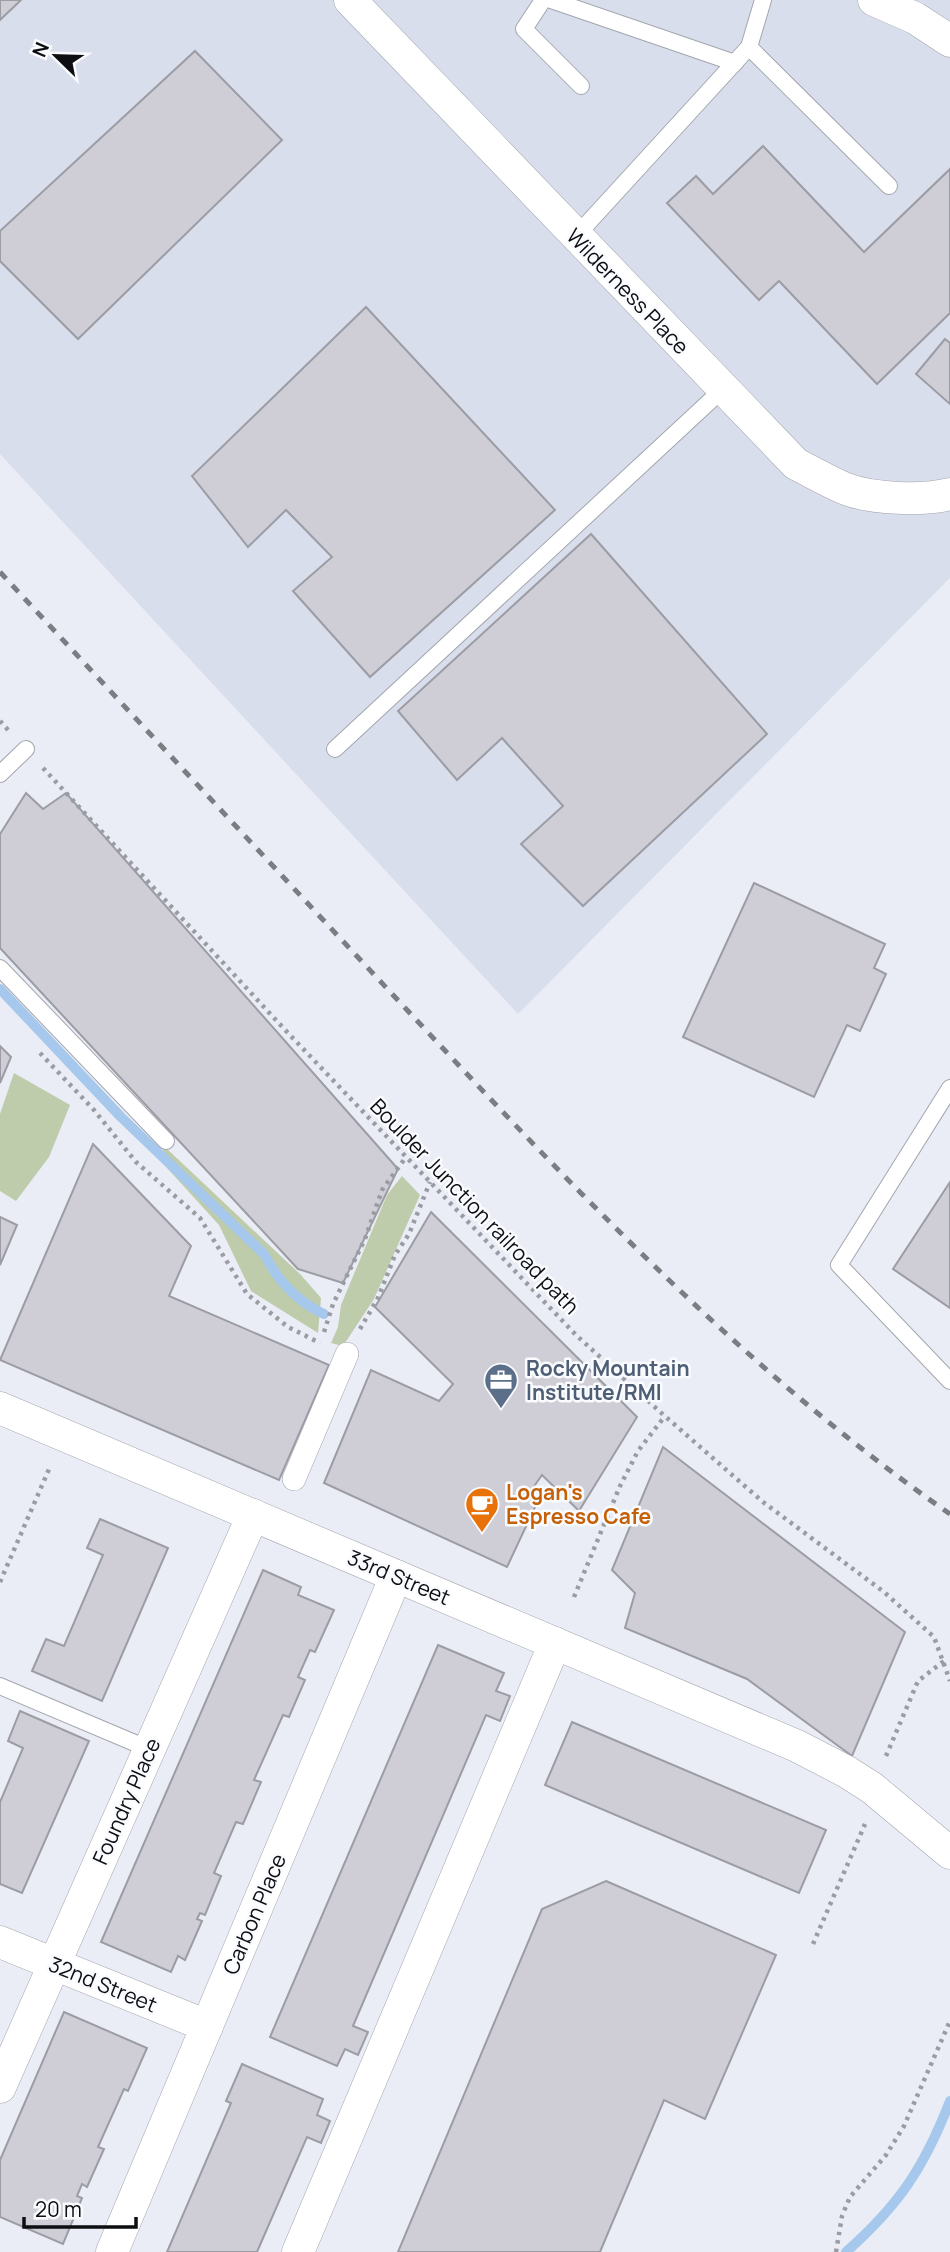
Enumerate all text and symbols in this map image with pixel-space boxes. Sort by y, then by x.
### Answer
north arrow [21,21,91,91]
text: N [26,38,55,61]
street label: Wilderness Place [561,222,695,360]
street label: Boulder Junction railroad path [364,1092,586,1320]
place label: Rocky Mountain Institute/RMI [526,1354,690,1406]
office icon: Rocky Mountain Institute/RMI [482,1361,520,1410]
place label: Logan's Espresso Cafe [506,1478,651,1530]
cafe icon: Logan's Espresso Cafe [463,1485,501,1534]
street label: 33rd Street [343,1543,455,1611]
street label: Foundry Place [86,1733,166,1869]
street label: Carbon Place [216,1849,292,1979]
street label: 32nd Street [45,1950,161,2018]
scale bar [24,2186,136,2230]
text: 20 m [35,2195,82,2223]

